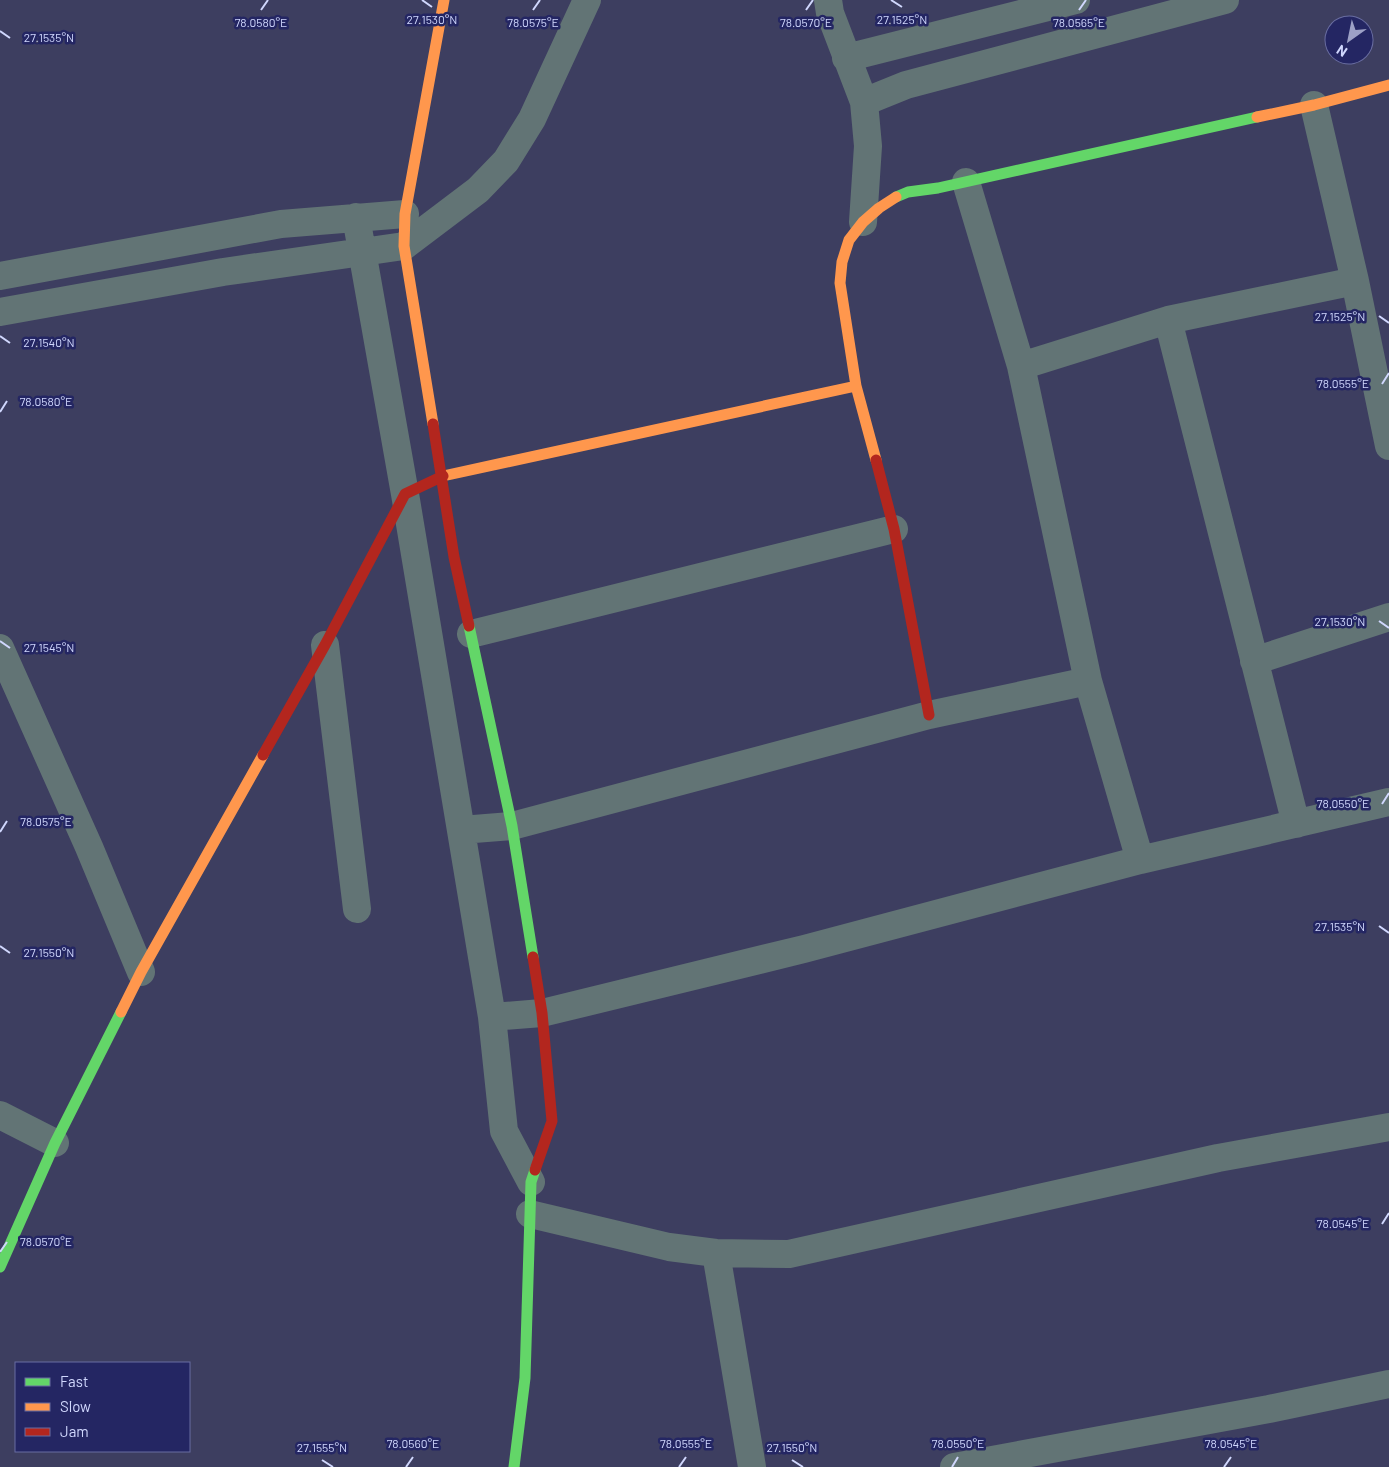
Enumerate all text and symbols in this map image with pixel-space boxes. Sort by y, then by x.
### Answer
text: 27.1530°N [407,12,457,26]
text: 27.1525°N [877,12,927,26]
text: 78.0580°E [235,15,287,29]
text: 78.0575°E [507,15,559,29]
text: 78.0570°E [780,15,832,29]
text: 78.0565°E [1053,15,1105,29]
north arrow [1324,15,1374,65]
text: 27.1535°N [24,30,74,44]
text: N [1333,42,1350,61]
text: 27.1525°N [1315,309,1365,323]
text: 27.1540°N [23,335,75,349]
text: 78.0555°E [1317,376,1369,390]
text: 78.0580°E [20,394,72,408]
text: 27.1530°N [1315,614,1365,628]
text: 27.1545°N [24,640,74,654]
text: 78.0550°E [1317,796,1369,810]
text: 78.0575°E [20,814,72,828]
text: 27.1535°N [1315,919,1365,933]
text: 27.1550°N [24,945,74,959]
text: 78.0545°E [1317,1216,1369,1230]
text: 78.0570°E [20,1234,72,1248]
legend [15,1362,190,1452]
text: Fast [60,1372,88,1390]
text: Slow [60,1397,91,1415]
text: Jam [60,1422,89,1440]
text: 78.0560°E [387,1436,439,1450]
text: 78.0555°E [660,1436,712,1450]
text: 78.0550°E [932,1436,984,1450]
text: 78.0545°E [1205,1436,1257,1450]
text: 27.1555°N [297,1440,347,1454]
text: 27.1550°N [767,1440,817,1454]

